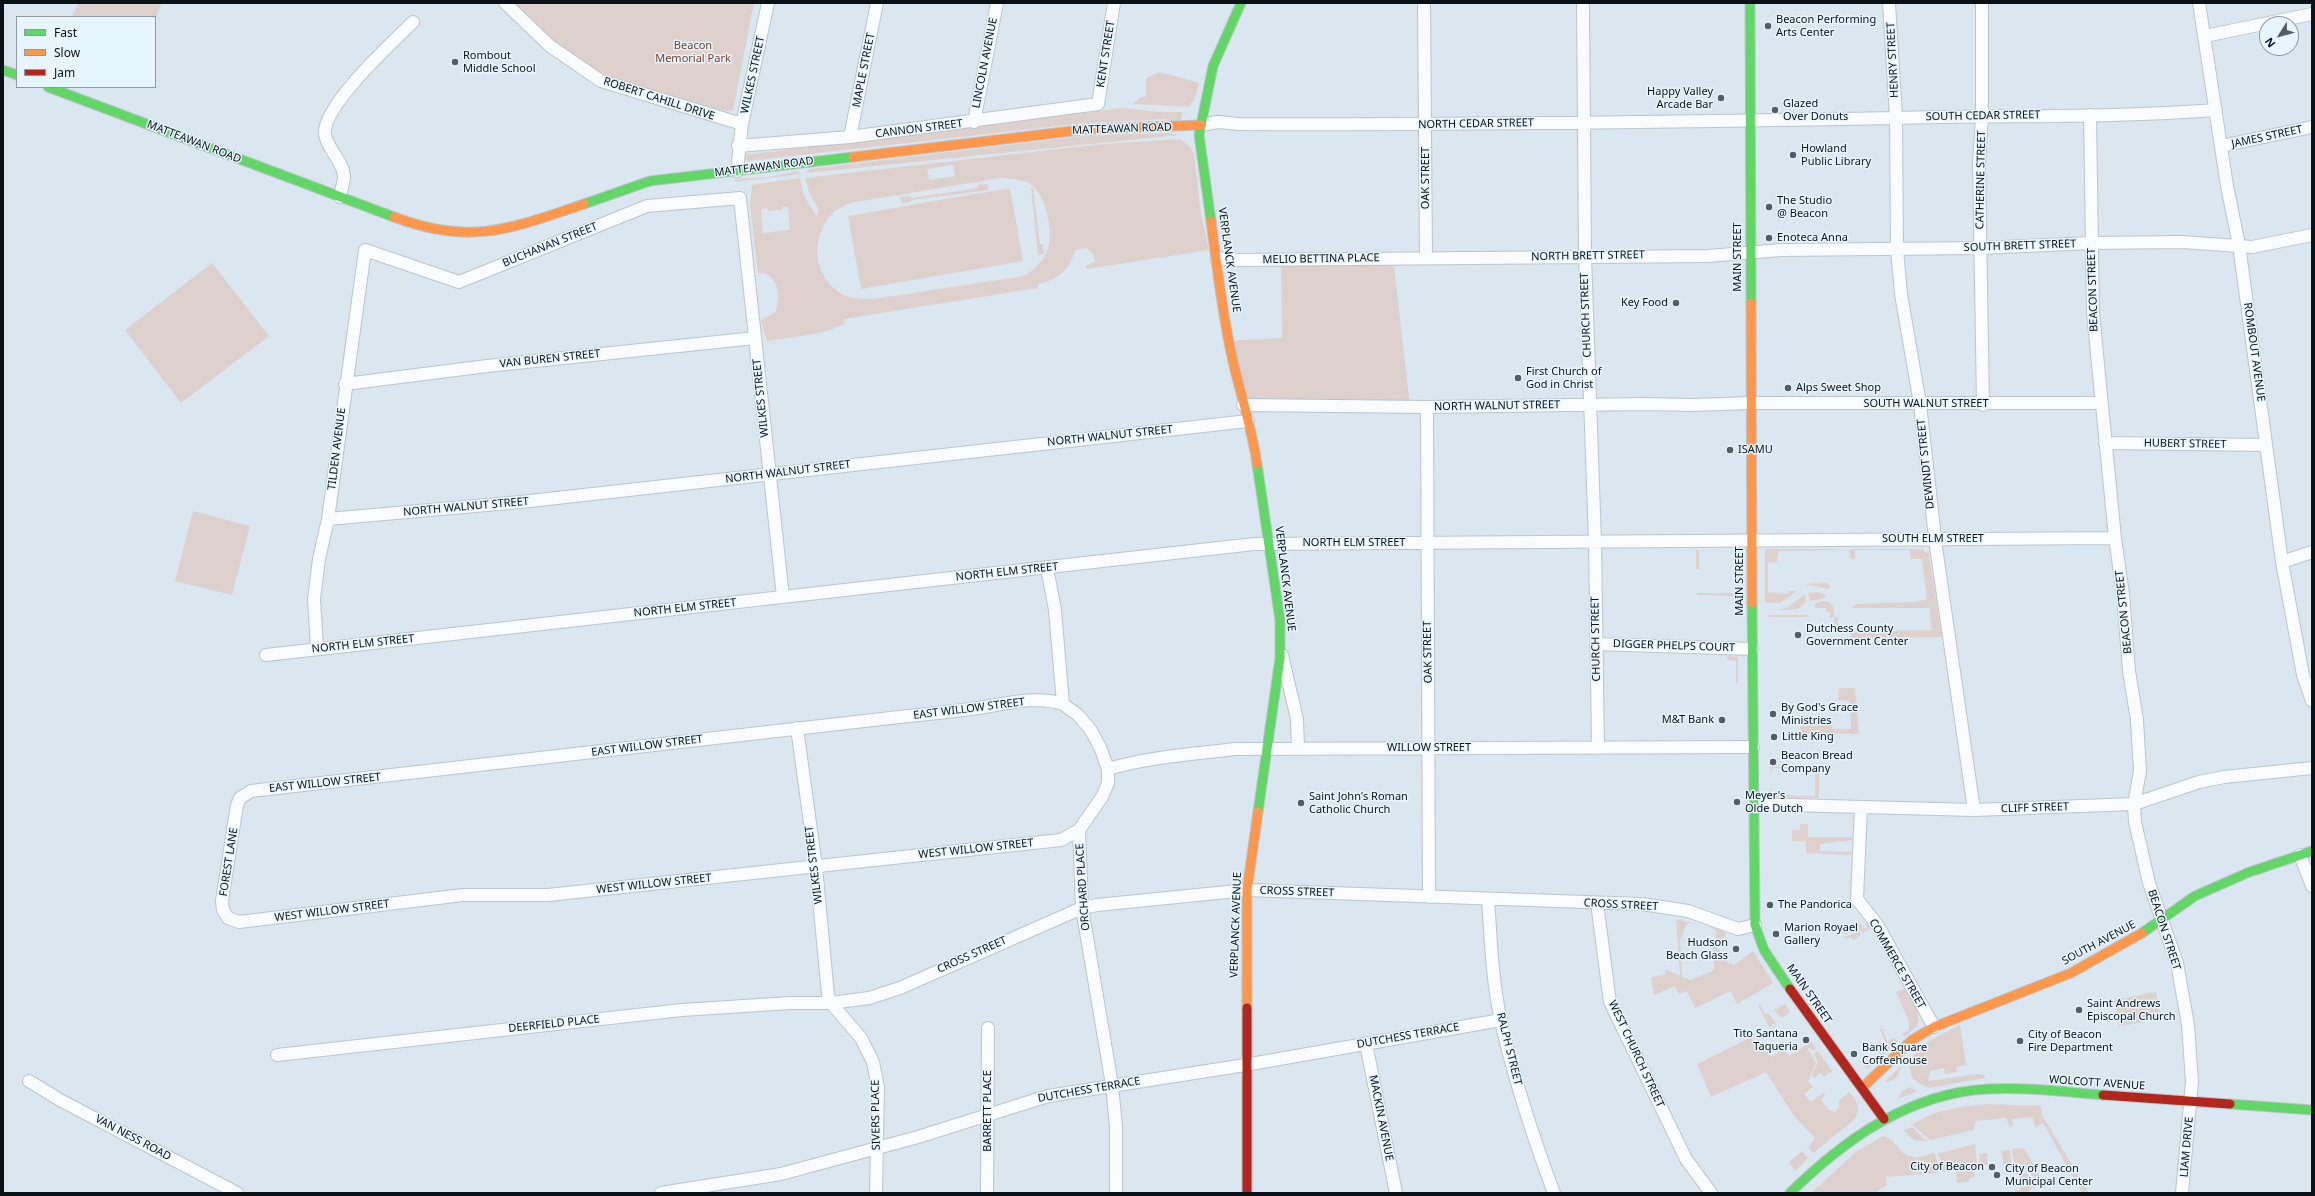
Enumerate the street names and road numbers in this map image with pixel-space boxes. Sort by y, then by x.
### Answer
street label: LINCOLN AVENUE [970,17,1000,109]
street label: KENT STREET [1094,20,1118,88]
street label: HENRY STREET [1884,22,1902,98]
street label: MAPLE STREET [850,32,878,108]
street label: WILKES STREET [738,35,768,115]
street label: ROBERT CAHILL DRIVE [602,75,716,123]
street label: SOUTH CEDAR STREET [1926,108,2040,124]
street label: NORTH CEDAR STREET [1418,116,1534,132]
street label: CANNON STREET [875,117,963,141]
street label: MATTEAWAN ROAD [145,118,243,166]
street label: MATTEAWAN ROAD [1072,121,1172,137]
street label: JAMES STREET [2230,123,2304,151]
street label: CATHERINE STREET [1974,130,1988,230]
street label: OAK STREET [1419,147,1433,209]
street label: MATTEAWAN ROAD [714,154,814,180]
street label: VERPLANCK AVENUE [1215,207,1243,313]
street label: BUCHANAN STREET [501,220,599,270]
street label: MAIN STREET [1731,222,1745,292]
street label: SOUTH BRETT STREET [1964,237,2076,255]
street label: NORTH BRETT STREET [1531,248,1645,264]
street label: BEACON STREET [2085,248,2101,332]
street label: MELIO BETTINA PLACE [1262,251,1380,267]
street label: CHURCH STREET [1578,272,1594,358]
street label: ROMBOUT AVENUE [2241,302,2267,402]
street label: VAN BUREN STREET [499,347,601,371]
street label: WILKES STREET [750,358,772,438]
street label: SOUTH WALNUT STREET [1863,397,1989,411]
street label: NORTH WALNUT STREET [1434,398,1560,414]
street label: TILDEN AVENUE [325,407,349,491]
street label: DEWINDT STREET [1915,418,1937,510]
street label: NORTH WALNUT STREET [1047,423,1173,449]
street label: HUBERT STREET [2144,437,2226,451]
street label: NORTH WALNUT STREET [725,458,851,486]
street label: NORTH WALNUT STREET [403,495,529,519]
street label: VERPLANCK AVENUE [1272,526,1298,632]
street label: SOUTH ELM STREET [1882,532,1984,546]
street label: NORTH ELM STREET [1303,536,1405,550]
street label: MAIN STREET [1733,546,1747,616]
street label: NORTH ELM STREET [955,560,1059,584]
street label: BEACON STREET [2113,570,2135,654]
street label: NORTH ELM STREET [633,596,737,620]
street label: CHURCH STREET [1589,596,1603,682]
street label: OAK STREET [1421,621,1435,683]
street label: NORTH ELM STREET [311,632,415,656]
street label: DIGGER PHELPS COURT [1613,637,1735,655]
street label: EAST WILLOW STREET [912,696,1026,722]
street label: EAST WILLOW STREET [590,733,704,759]
street label: WILLOW STREET [1387,741,1471,755]
street label: EAST WILLOW STREET [268,771,382,795]
street label: CLIFF STREET [2001,800,2069,816]
street label: WILKES STREET [803,825,825,905]
street label: FOREST LANE [217,827,241,897]
street label: WEST WILLOW STREET [918,836,1034,862]
street label: ORCHARD PLACE [1073,843,1093,931]
street label: WEST WILLOW STREET [596,871,712,897]
street label: VERPLANCK AVENUE [1228,872,1244,978]
street label: CROSS STREET [1259,884,1335,900]
street label: BEACON STREET [2145,888,2183,972]
street label: CROSS STREET [1583,896,1659,914]
street label: WEST WILLOW STREET [274,897,390,925]
street label: COMMERCE STREET [1866,917,1928,1011]
street label: SOUTH AVENUE [2060,918,2138,968]
street label: CROSS STREET [935,934,1009,976]
street label: MAIN STREET [1784,962,1834,1026]
street label: WEST CHURCH STREET [1605,998,1667,1110]
street label: RALPH STREET [1494,1011,1524,1087]
street label: DEERFIELD PLACE [508,1013,600,1035]
street label: DUTCHESS TERRACE [1356,1020,1460,1052]
street label: BARRETT PLACE [981,1070,995,1152]
street label: WOLCOTT AVENUE [2048,1073,2146,1093]
street label: DUTCHESS TERRACE [1037,1074,1141,1106]
street label: MACKIN AVENUE [1366,1074,1396,1162]
street label: SIVERS PLACE [869,1080,883,1150]
street label: VAN NESS ROAD [93,1112,173,1164]
street label: LIAM DRIVE [2178,1116,2196,1178]

